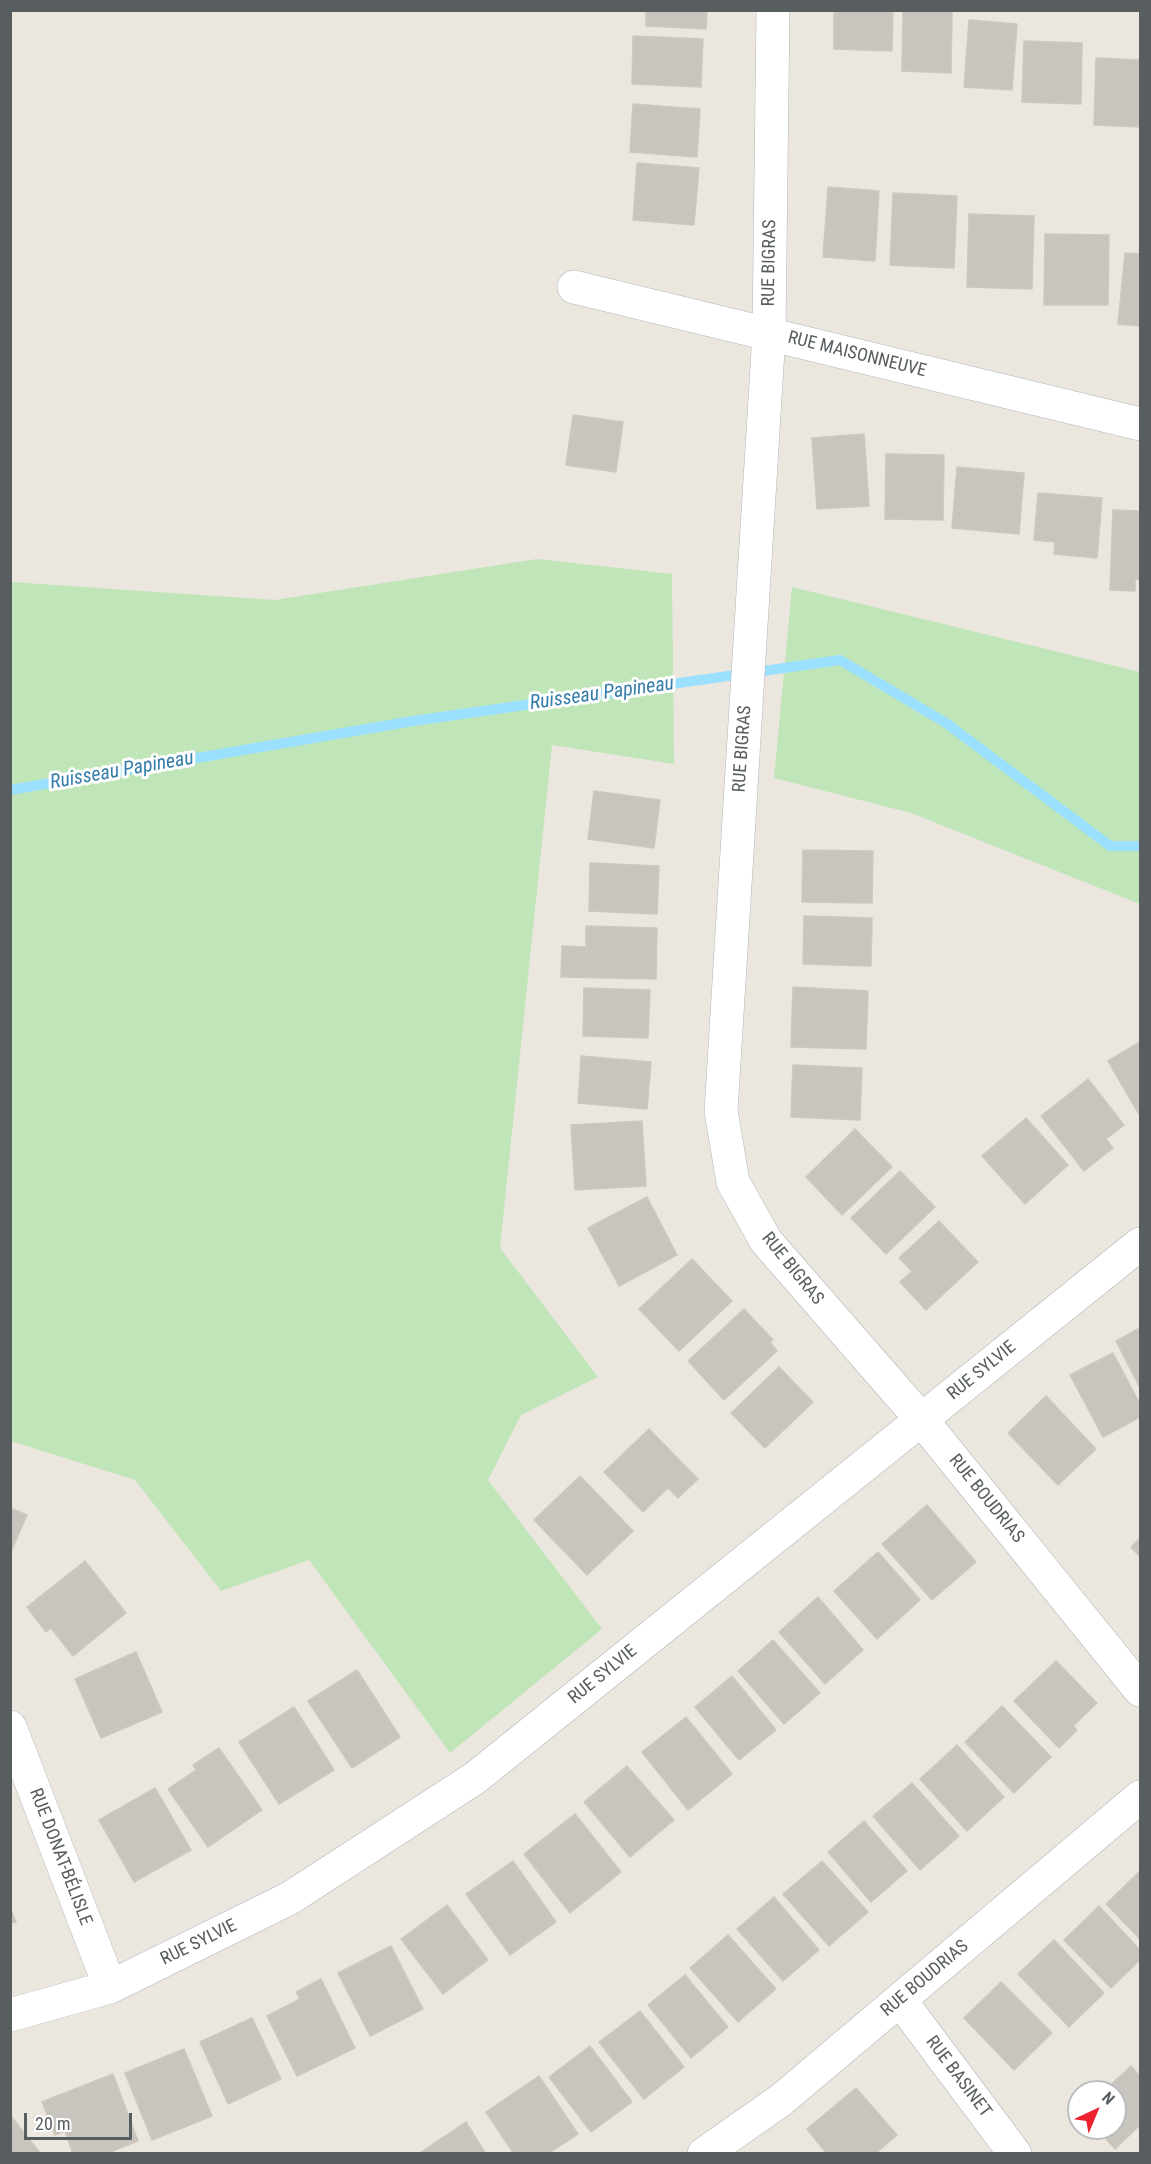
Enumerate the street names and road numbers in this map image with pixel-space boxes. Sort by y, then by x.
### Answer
street label: RUE BIGRAS [758,219,782,307]
street label: RUE MAISONNEUVE [786,327,928,383]
street label: RUE BIGRAS [729,705,757,793]
street label: RUE BIGRAS [756,1228,828,1310]
street label: RUE SYLVIE [943,1337,1021,1405]
street label: RUE BOUDRIAS [944,1450,1028,1548]
street label: RUE SYLVIE [564,1641,642,1709]
street label: RUE DONAT-BÉLISLE [24,1786,96,1928]
street label: RUE SYLVIE [157,1915,241,1971]
street label: RUE BOUDRIAS [877,1936,973,2022]
street label: RUE BASINET [920,2032,996,2122]

